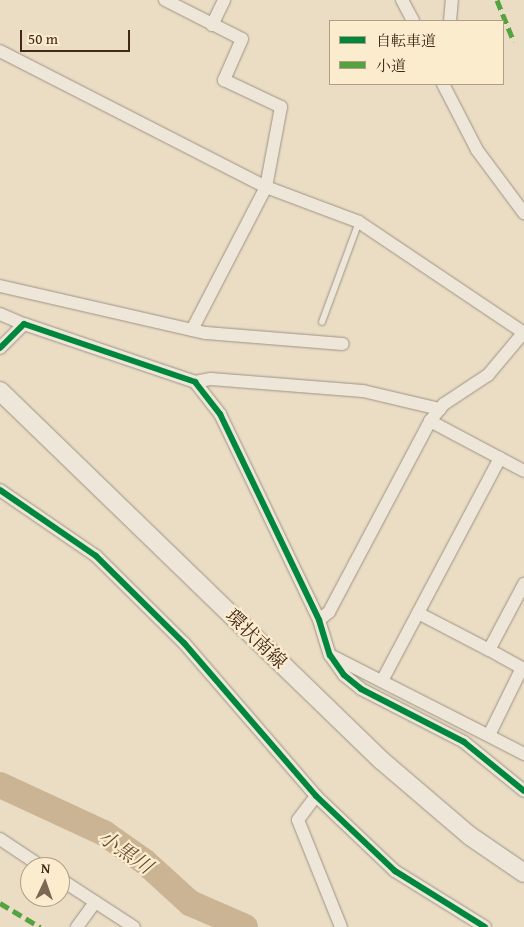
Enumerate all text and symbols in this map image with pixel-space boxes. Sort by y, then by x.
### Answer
scale bar [22,20,132,52]
legend [329,20,504,85]
text: 50 m [28,28,58,49]
text: 自転車道 [376,30,436,51]
text: 小道 [376,55,406,76]
street label: 環状南線 [221,604,291,674]
water label: 小黒川 [95,824,157,878]
north arrow [20,857,70,907]
text: N [41,858,51,878]

